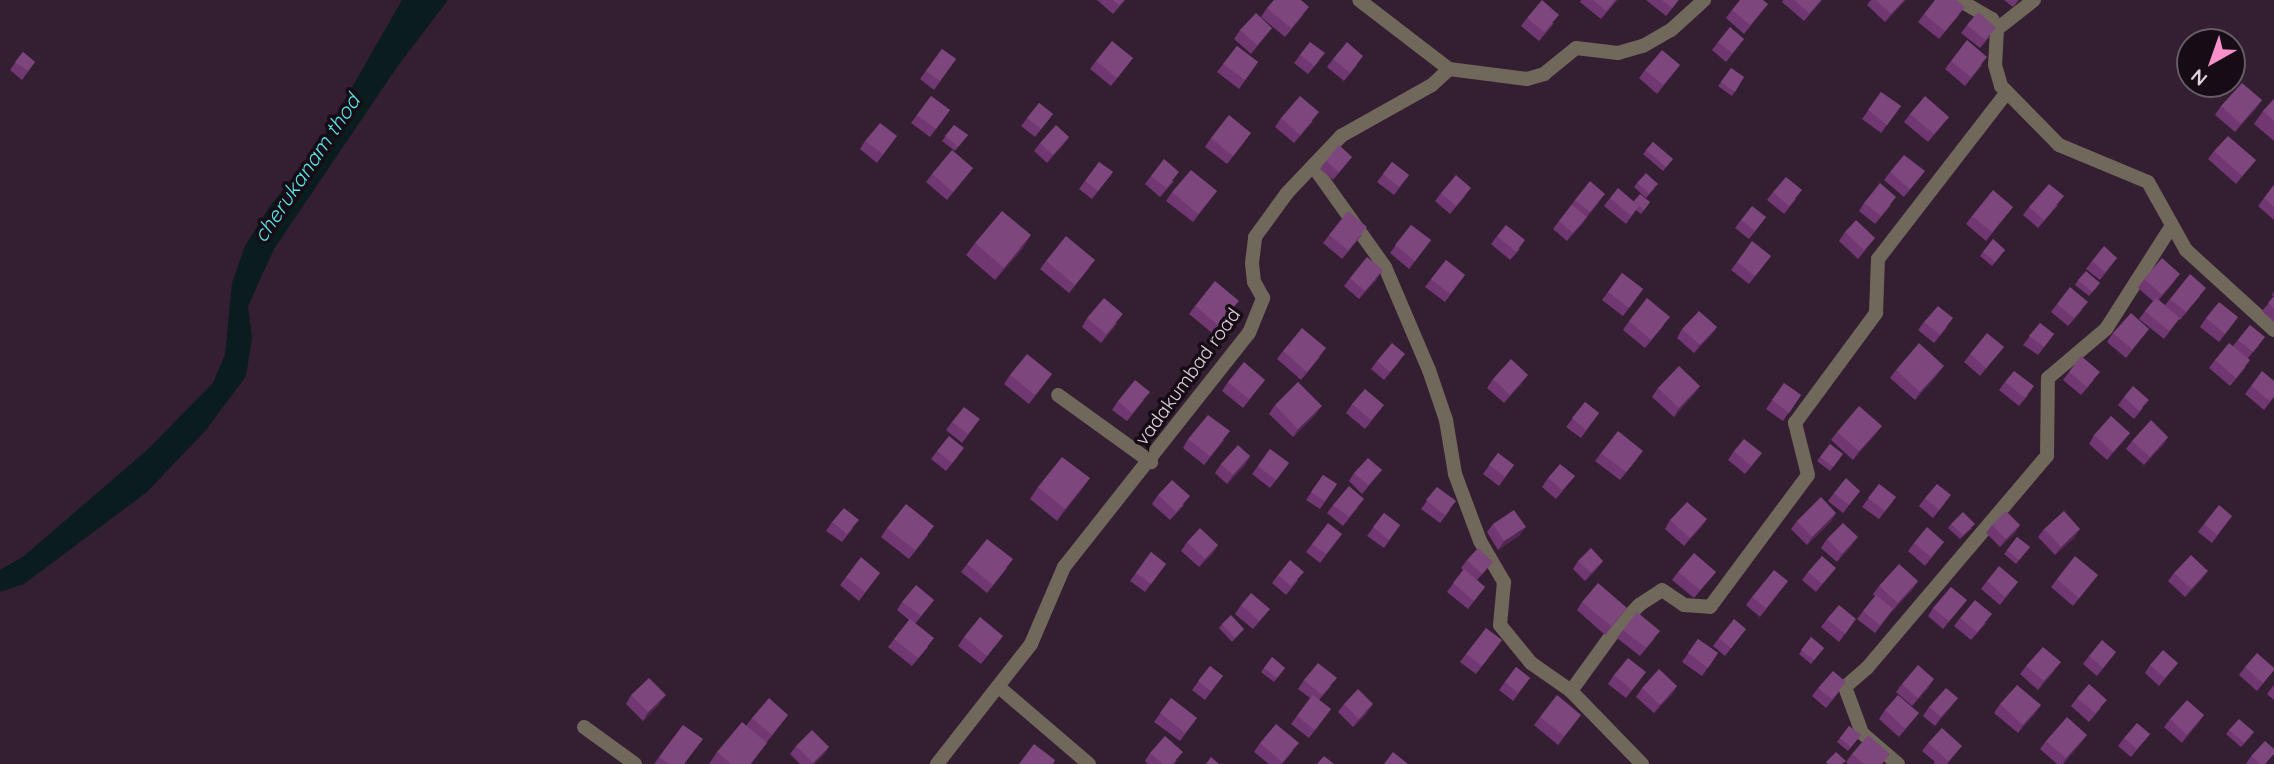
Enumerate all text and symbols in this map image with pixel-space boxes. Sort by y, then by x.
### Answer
north arrow [2176,28,2246,98]
text: N [2186,64,2212,91]
water label: cherukanam thod [247,89,365,247]
street label: vadakumbad road [1131,304,1245,450]

